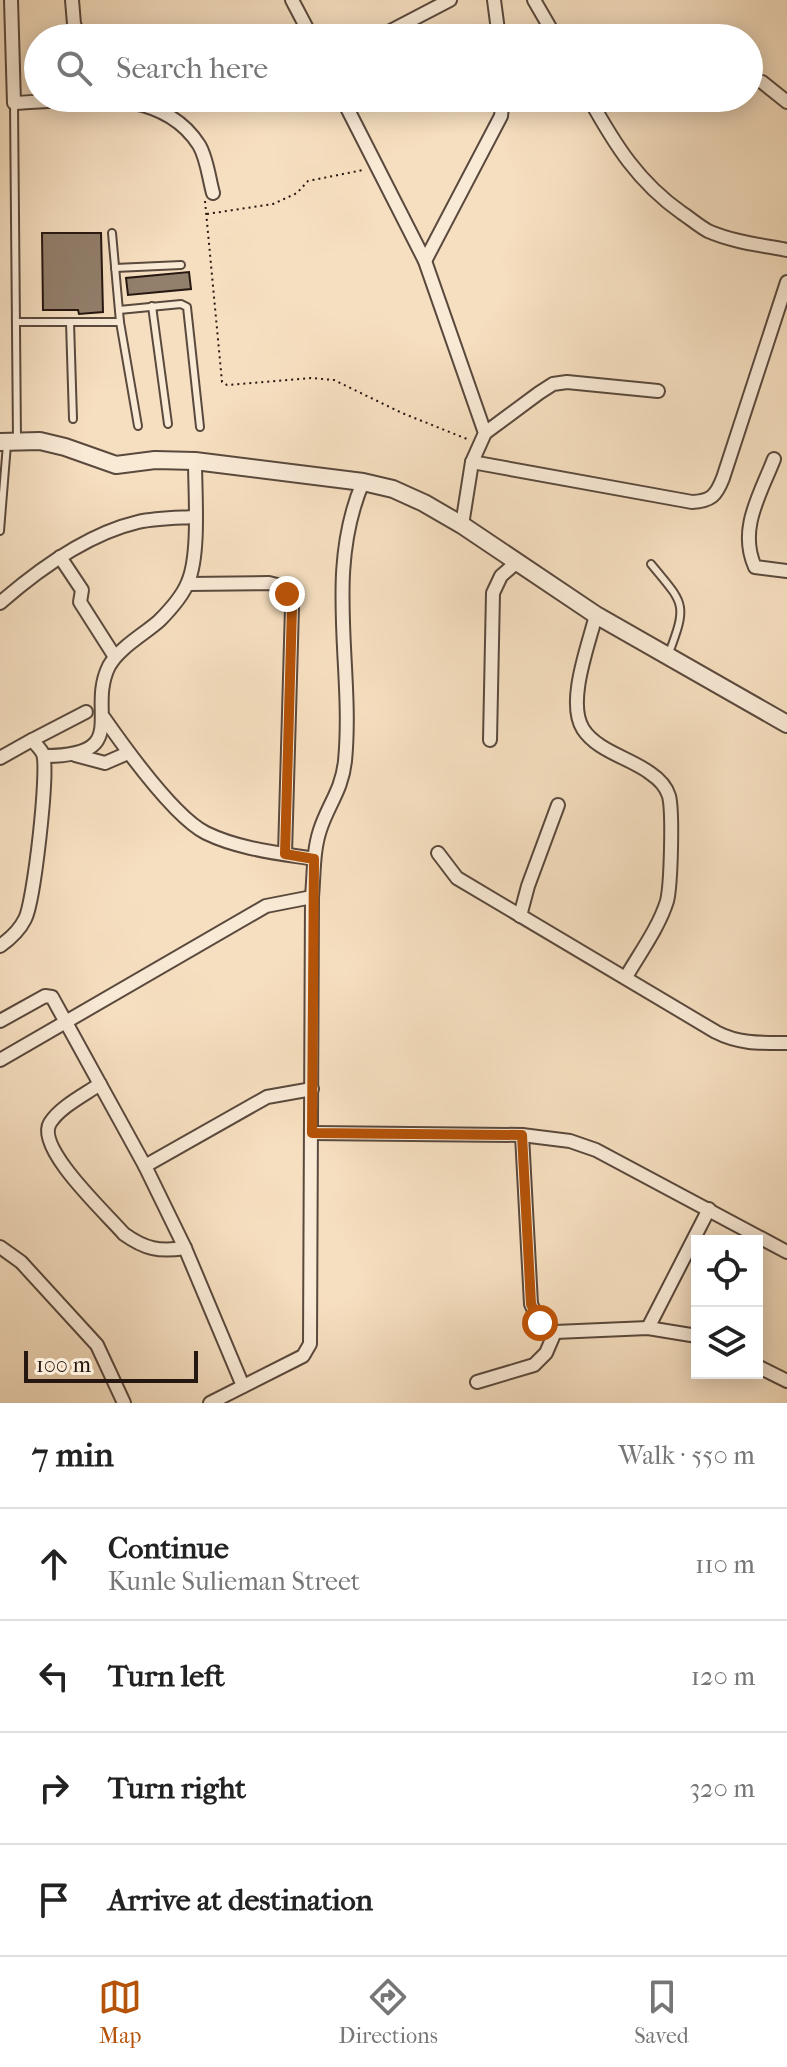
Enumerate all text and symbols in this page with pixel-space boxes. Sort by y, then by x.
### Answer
search box [24,24,763,112]
icon: search [52,46,96,90]
text: Search here [116,51,268,86]
route end [269,576,305,612]
map controls [691,1235,763,1379]
button: locate [691,1235,763,1307]
route start [522,1305,558,1341]
button: layers [691,1307,763,1379]
scale bar [24,1347,198,1383]
text: 100 m [36,1352,91,1378]
text: 7 min [32,1435,114,1475]
text: Walk · 550 m [618,1440,755,1471]
text: Continue [108,1531,229,1566]
icon: ahead [32,1542,76,1586]
text: 110 m [695,1549,755,1580]
text: Kunle Sulieman Street [108,1566,360,1597]
icon: left [32,1654,76,1698]
text: Turn left [108,1659,225,1694]
text: 120 m [691,1661,755,1692]
icon: right [32,1766,76,1810]
text: Turn right [108,1771,246,1806]
text: 320 m [689,1773,755,1804]
icon: arrive [32,1878,76,1922]
text: Arrive at destination [108,1883,373,1918]
tab: Map [98,1975,142,2049]
tab: Directions [339,1975,438,2049]
tab: Saved [634,1975,689,2049]

